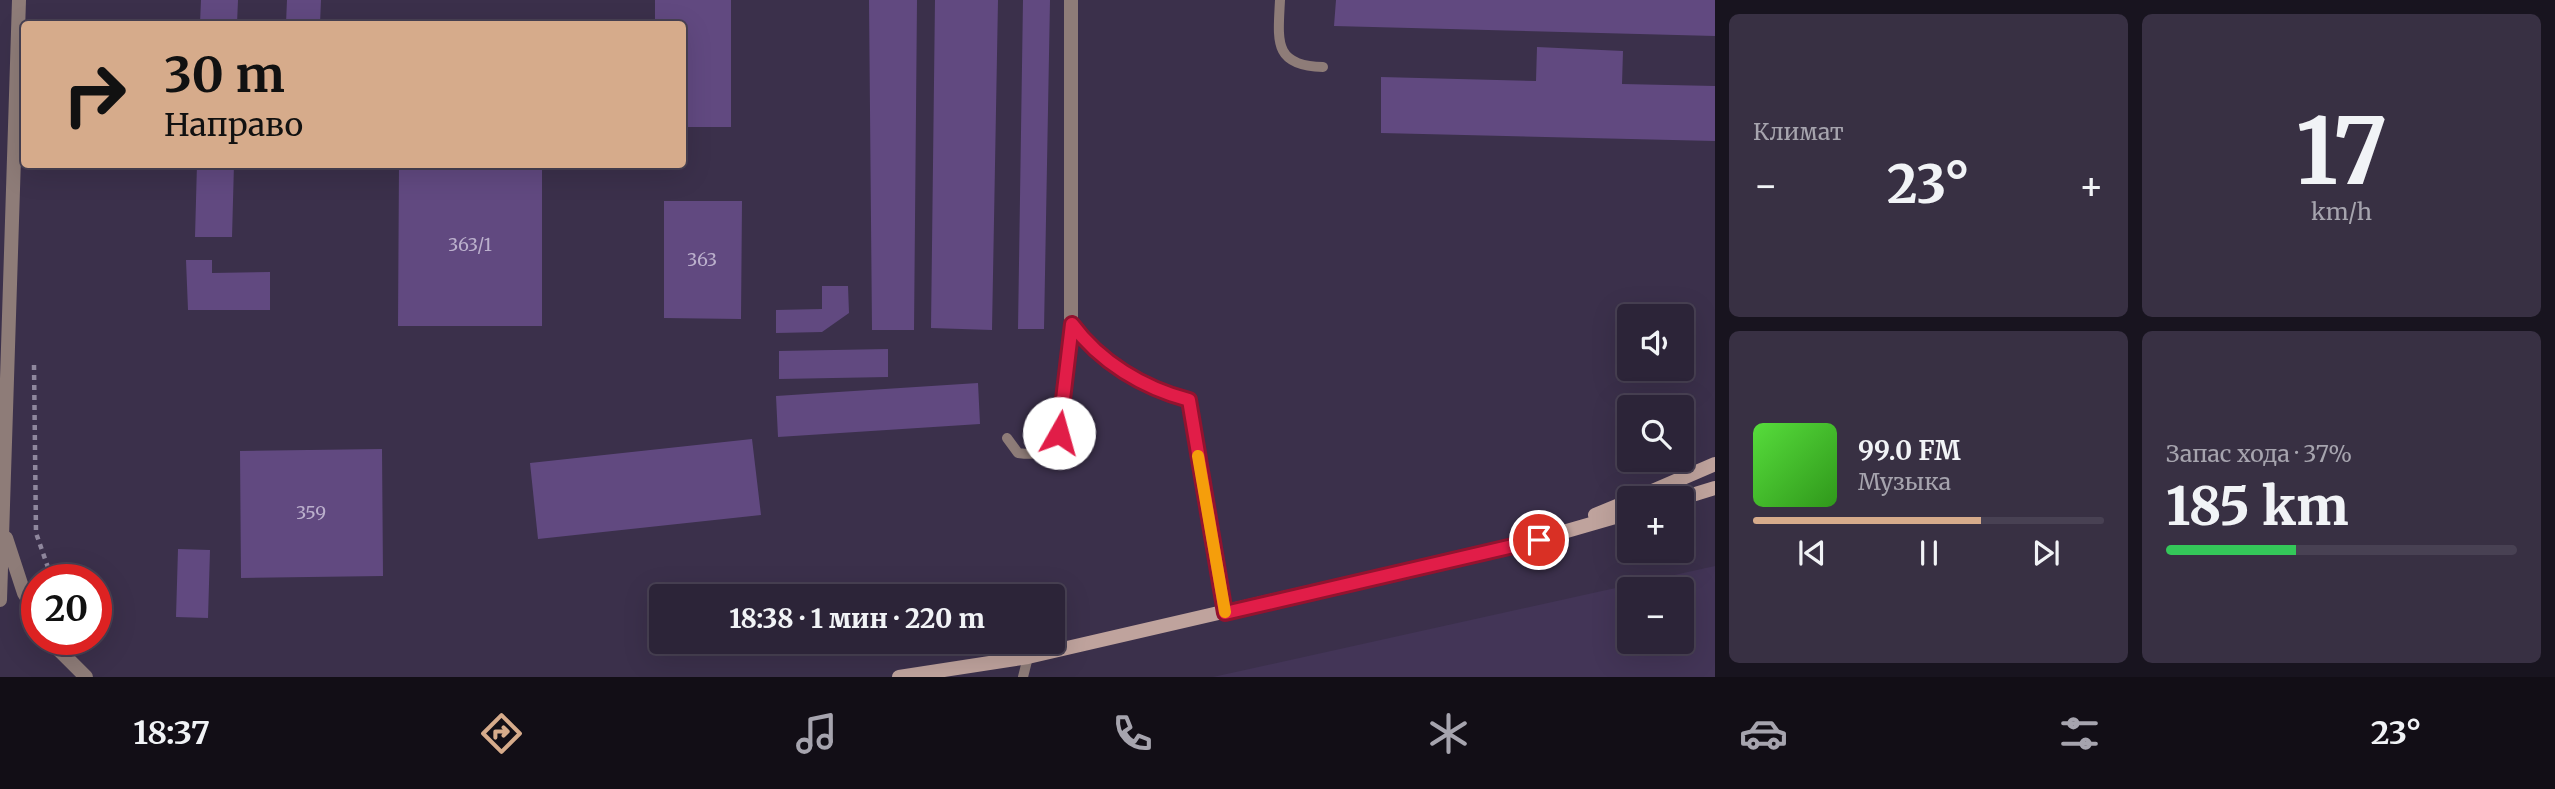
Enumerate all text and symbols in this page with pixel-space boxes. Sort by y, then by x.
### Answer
text: 30 m [164,44,285,105]
icon: right [49,49,140,140]
text: 17 [2296,94,2387,209]
text: Направо [164,105,303,145]
text: Климат [1753,117,1844,146]
text: 23° [1887,152,1970,217]
text: − [1753,162,1778,209]
text: + [2079,162,2104,209]
text: km/h [2311,197,2372,226]
house number: 363/1 [448,233,492,256]
house number: 363 [687,248,717,271]
map controls [1617,304,1694,654]
button: sound [1617,304,1694,381]
button: search [1617,395,1694,472]
position arrow [1022,396,1096,470]
text: 99.0 FM [1858,434,1961,467]
text: Запас хода · 37% [2166,439,2352,468]
text: Музыка [1858,467,1951,496]
text: 185 km [2166,474,2349,539]
button: + [1617,486,1694,563]
house number: 359 [296,501,326,524]
pin [1509,510,1569,570]
icon: arrive [1520,521,1558,559]
icon: previous [1793,534,1831,572]
icon: pause [1910,534,1948,572]
icon: next [2027,534,2065,572]
speed limit sign: 20 [21,564,112,655]
button: − [1617,577,1694,654]
text: 18:38 · 1 мин · 220 m [729,602,985,635]
icon: directions [477,709,526,758]
icon: music [792,709,841,758]
icon: phone [1108,709,1157,758]
icon: climate [1424,709,1473,758]
icon: car [1739,709,1788,758]
icon: filters [2055,709,2104,758]
text: 18:37 [133,713,210,753]
text: 23° [2371,713,2422,753]

